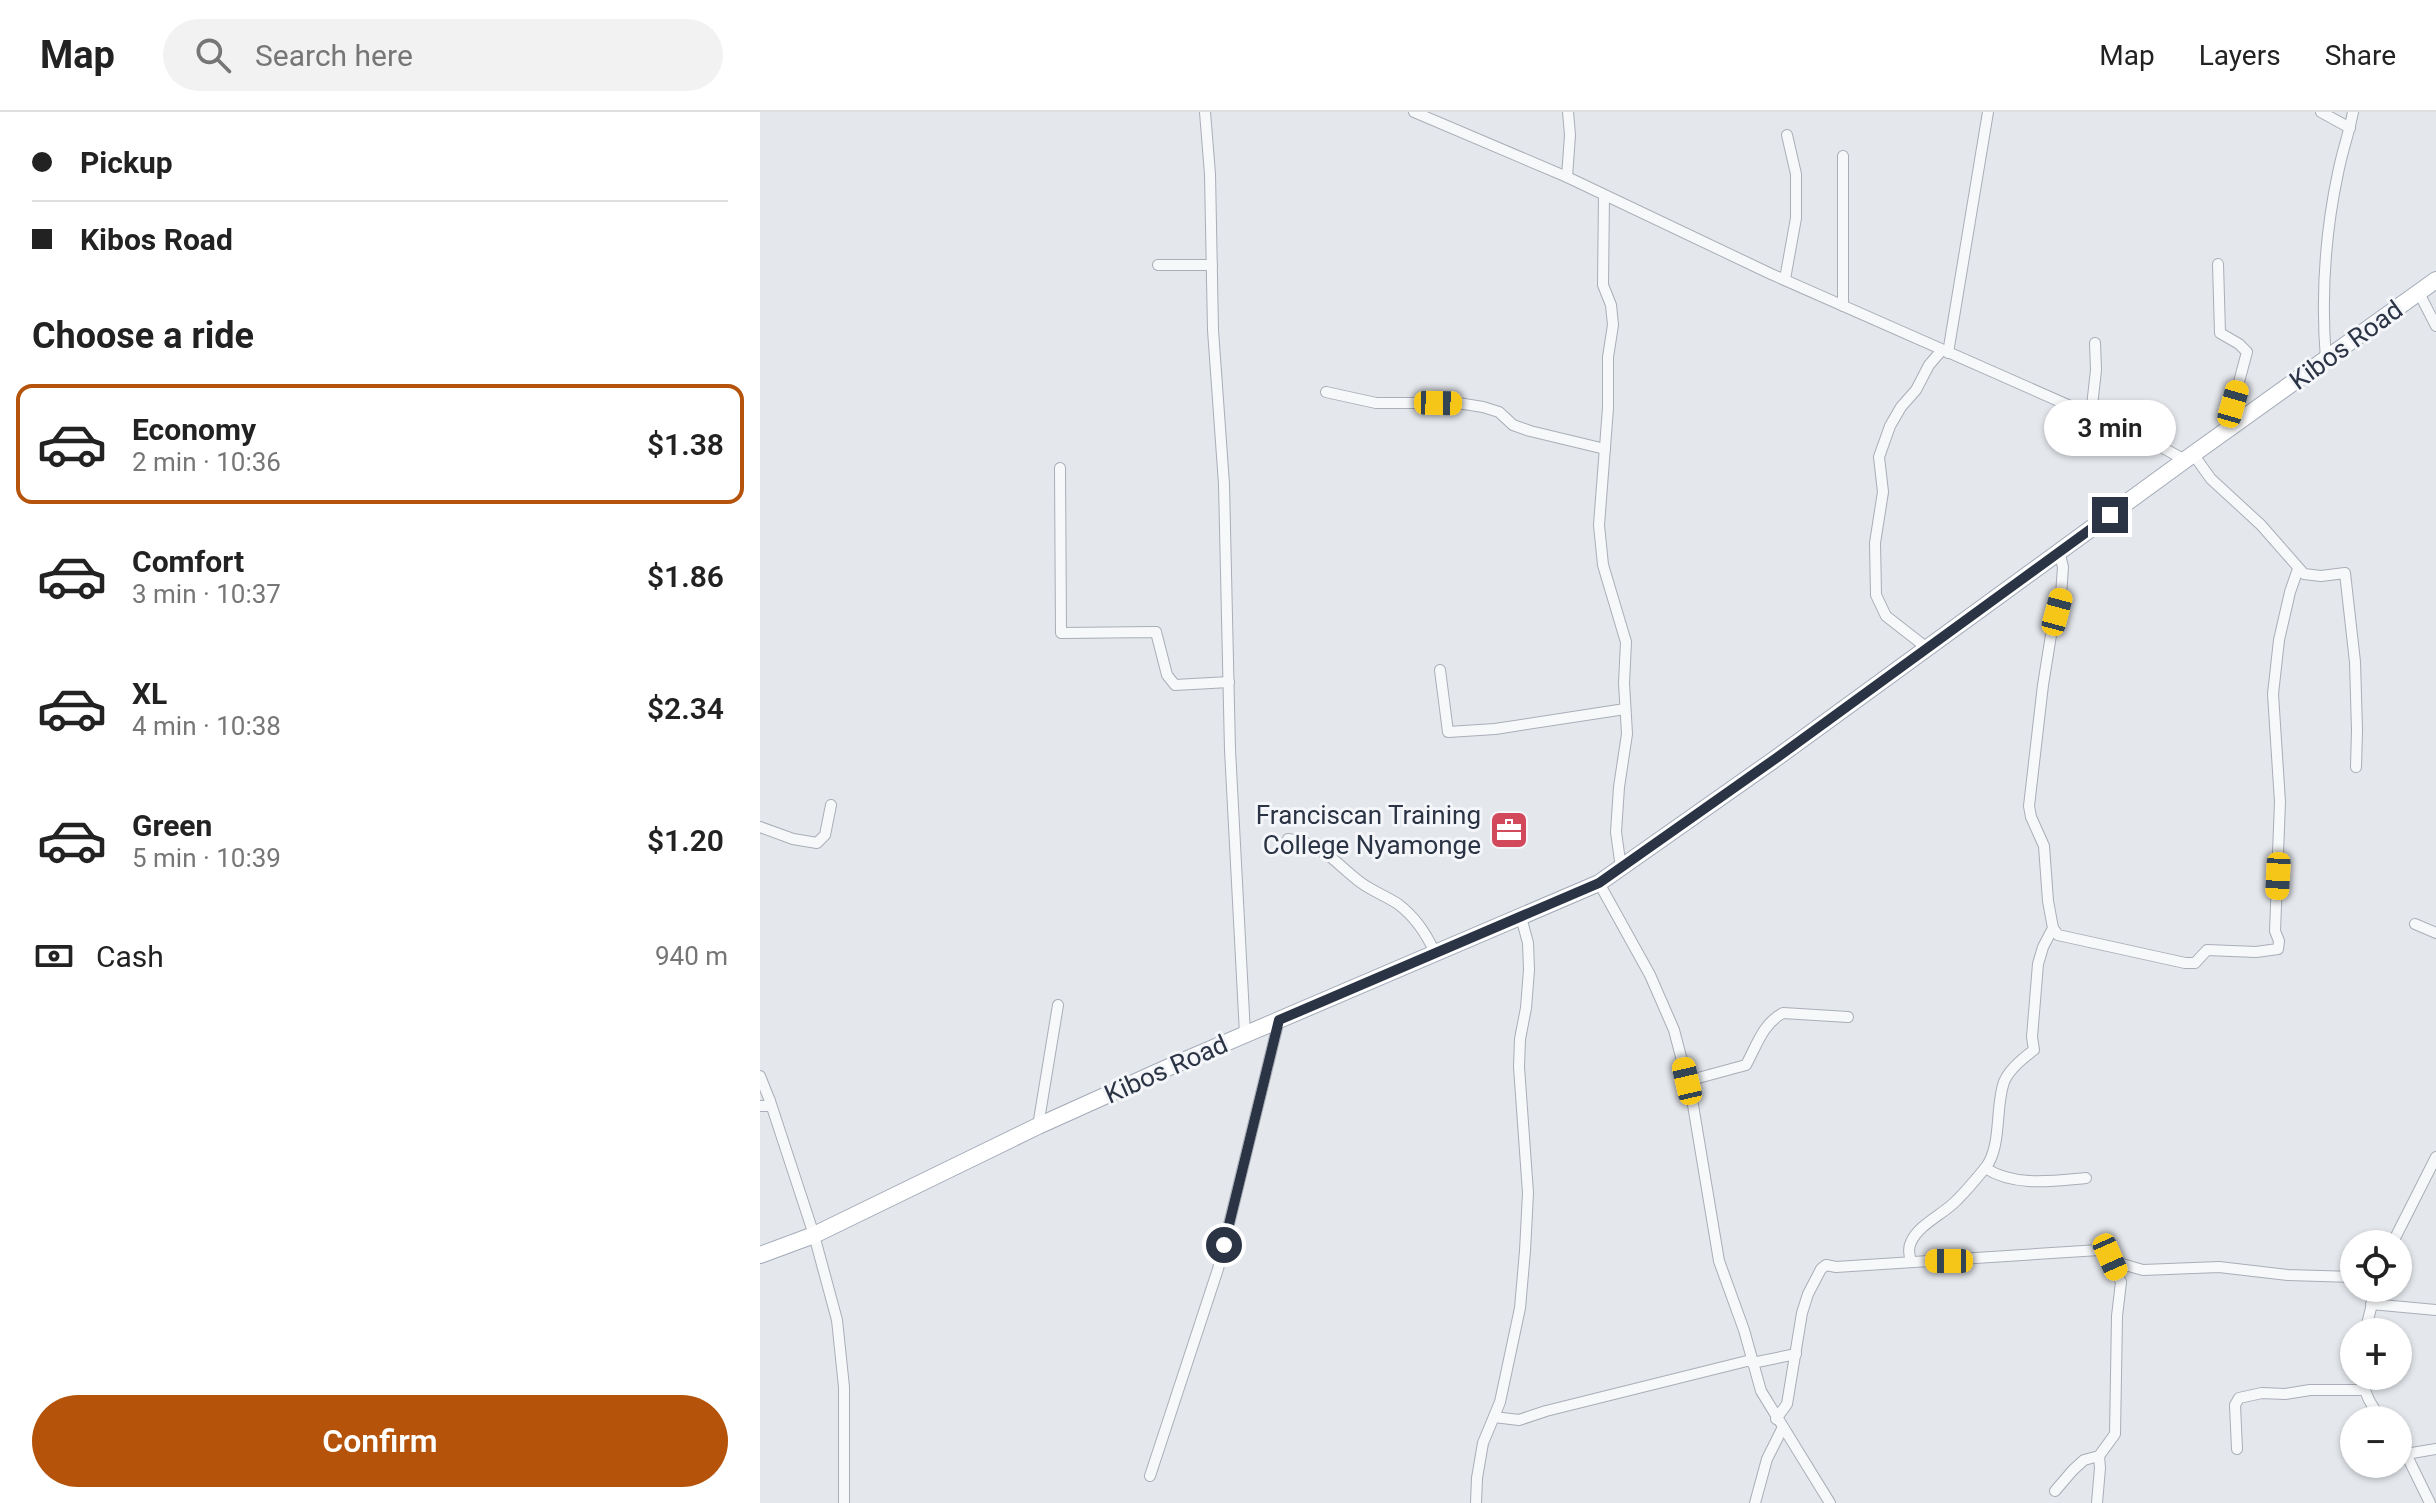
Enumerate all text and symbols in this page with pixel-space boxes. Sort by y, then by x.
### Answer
search box [163,19,723,91]
text: Map [40,33,115,77]
icon: search [191,33,235,77]
text: Search here [255,38,413,73]
text: Map [2099,39,2155,72]
text: Layers [2199,39,2281,72]
text: Share [2325,39,2396,72]
text: Pickup [80,145,173,180]
text: Kibos Road [80,222,233,257]
street label: Kibos Road [2284,294,2408,396]
text: Choose a ride [32,315,254,357]
car [2215,378,2251,430]
car [1414,391,1462,415]
callout: 3 min [2044,399,2176,455]
icon: car [36,408,108,480]
text: Economy [132,412,256,447]
text: 3 min [2077,413,2143,443]
text: $1.38 [647,427,724,462]
text: 2 min · 10:36 [132,447,281,477]
route end [2092,497,2128,533]
icon: car [36,540,108,612]
text: Comfort [132,544,244,579]
text: $1.86 [647,559,724,594]
text: 3 min · 10:37 [132,579,281,609]
car [2039,586,2075,638]
icon: car [36,672,108,744]
text: XL [132,676,167,711]
text: $2.34 [647,691,724,726]
text: 4 min · 10:38 [132,711,281,741]
place label: Franciscan Training College Nyamonge [1256,800,1481,860]
icon: car [36,804,108,876]
text: Green [132,808,212,843]
office icon: Franciscan Training College Nyamonge [1488,809,1530,851]
text: $1.20 [647,823,724,858]
text: 5 min · 10:39 [132,843,281,873]
car [2265,851,2291,901]
icon: cash [32,934,76,978]
text: Cash [96,939,164,974]
text: 940 m [655,941,728,971]
street label: Kibos Road [1100,1029,1232,1109]
car [1670,1055,1704,1107]
route start [1206,1227,1242,1263]
car [2089,1230,2131,1284]
map controls [2340,1230,2412,1478]
button: locate [2340,1230,2412,1302]
car [1925,1249,1973,1273]
button: + [2340,1318,2412,1390]
button: Confirm [32,1395,728,1487]
button: − [2340,1406,2412,1478]

